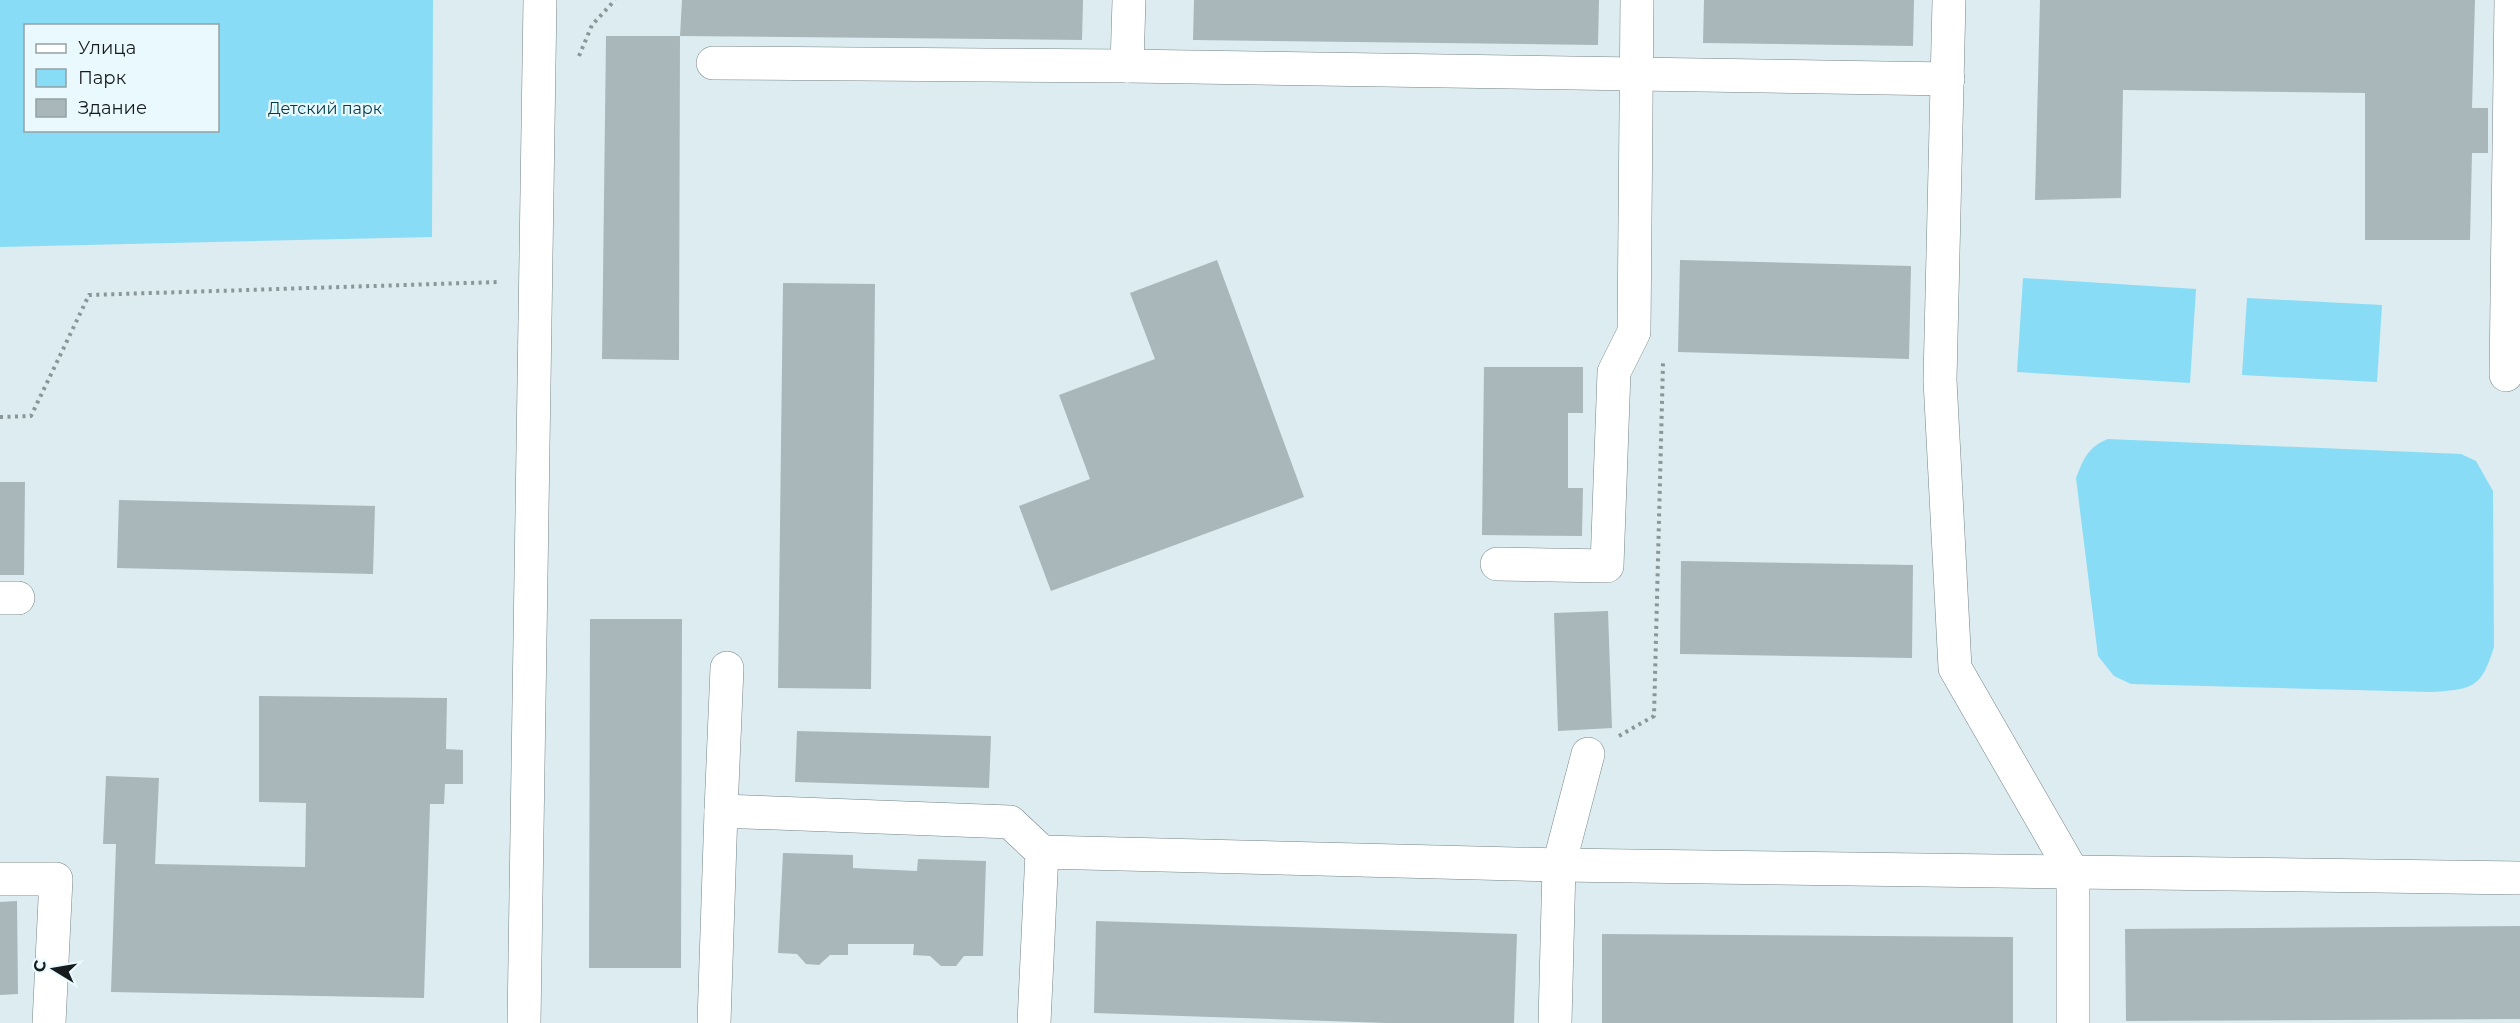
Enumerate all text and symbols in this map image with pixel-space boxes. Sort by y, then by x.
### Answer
legend [24,24,219,132]
text: Улица [78,37,136,59]
text: Парк [78,67,127,89]
text: Здание [78,97,147,119]
park label: Детский парк [268,99,383,118]
north arrow [24,939,84,999]
text: С [29,958,50,974]

